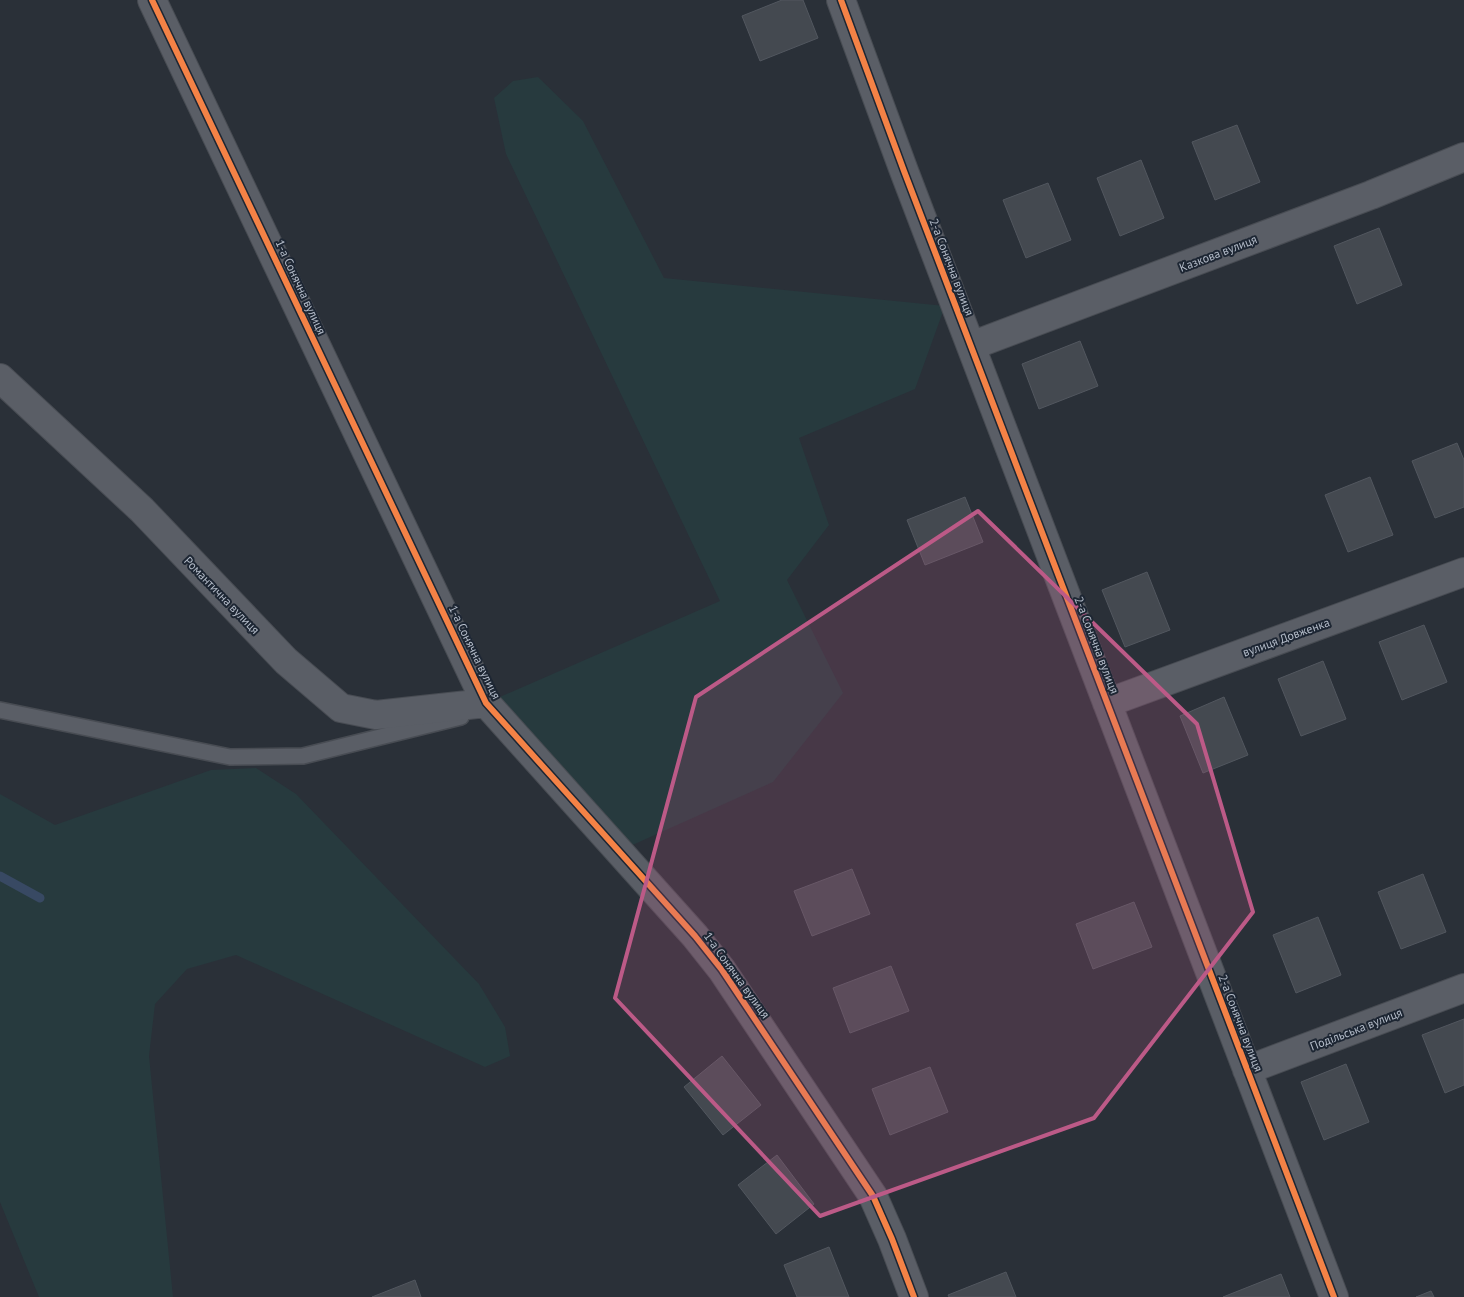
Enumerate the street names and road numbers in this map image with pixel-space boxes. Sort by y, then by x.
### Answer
street label: 2-а Сонячна вулиця [927,216,977,318]
street label: Казкова вулиця [1177,231,1259,275]
street label: 1-а Сонячна вулиця [272,237,330,337]
street label: Романтична вулиця [181,553,263,637]
street label: 2-а Сонячна вулиця [1072,594,1122,696]
street label: 1-а Сонячна вулиця [446,602,504,702]
street label: вулиця Довженка [1240,614,1332,660]
street label: 1-а Сонячна вулиця [701,929,773,1021]
street label: 2-а Сонячна вулиця [1216,972,1266,1074]
street label: Подільська вулиця [1308,1005,1404,1053]

